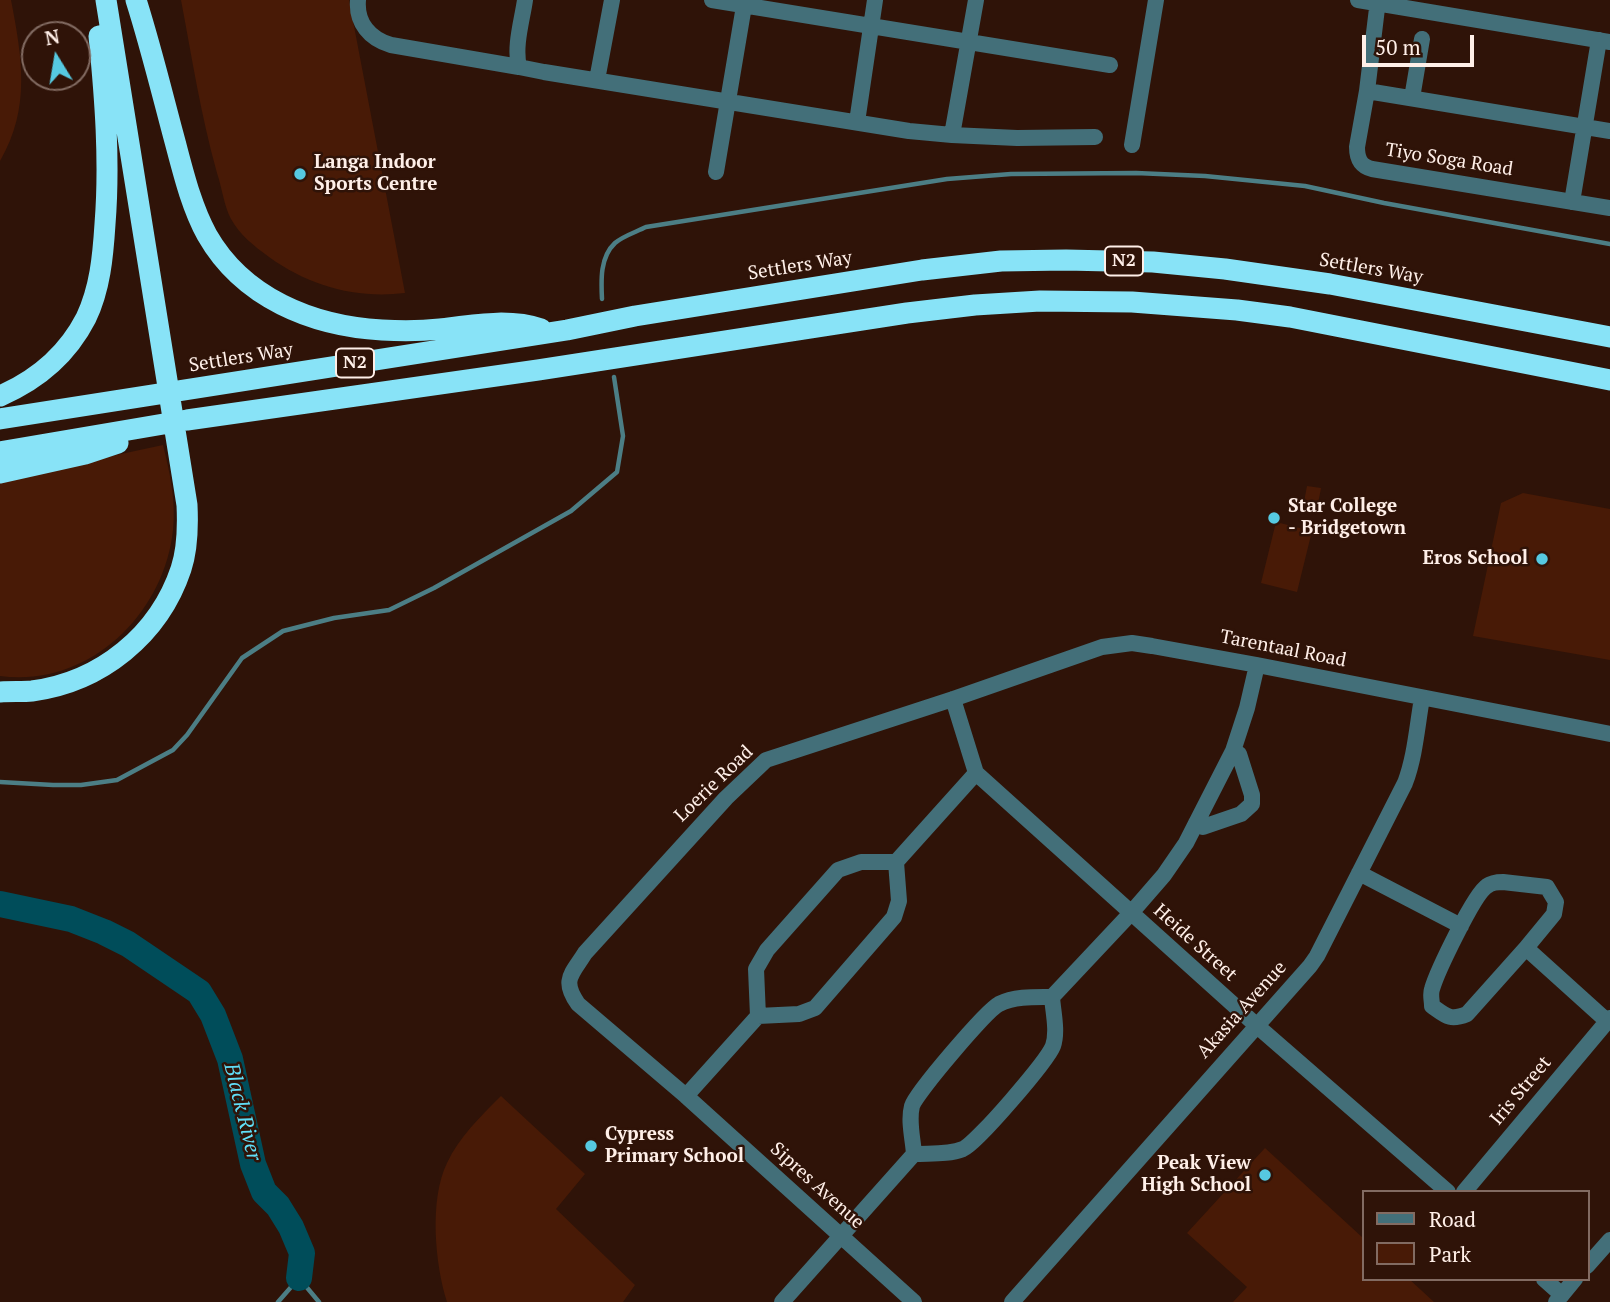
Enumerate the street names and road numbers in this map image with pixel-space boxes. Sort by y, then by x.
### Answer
street label: Tiyo Soga Road [1383,139,1515,181]
road number: N2 [1105,246,1143,276]
street label: Settlers Way [746,247,854,285]
street label: Settlers Way [1317,249,1425,289]
street label: Settlers Way [187,339,295,377]
road number: N2 [336,348,374,377]
street label: Tarentaal Road [1218,626,1348,672]
street label: Loerie Road [670,741,758,827]
street label: Heide Street [1149,900,1241,986]
street label: Akasia Avenue [1192,957,1292,1063]
street label: Iris Street [1486,1052,1556,1130]
street label: Sipres Avenue [765,1138,869,1234]

